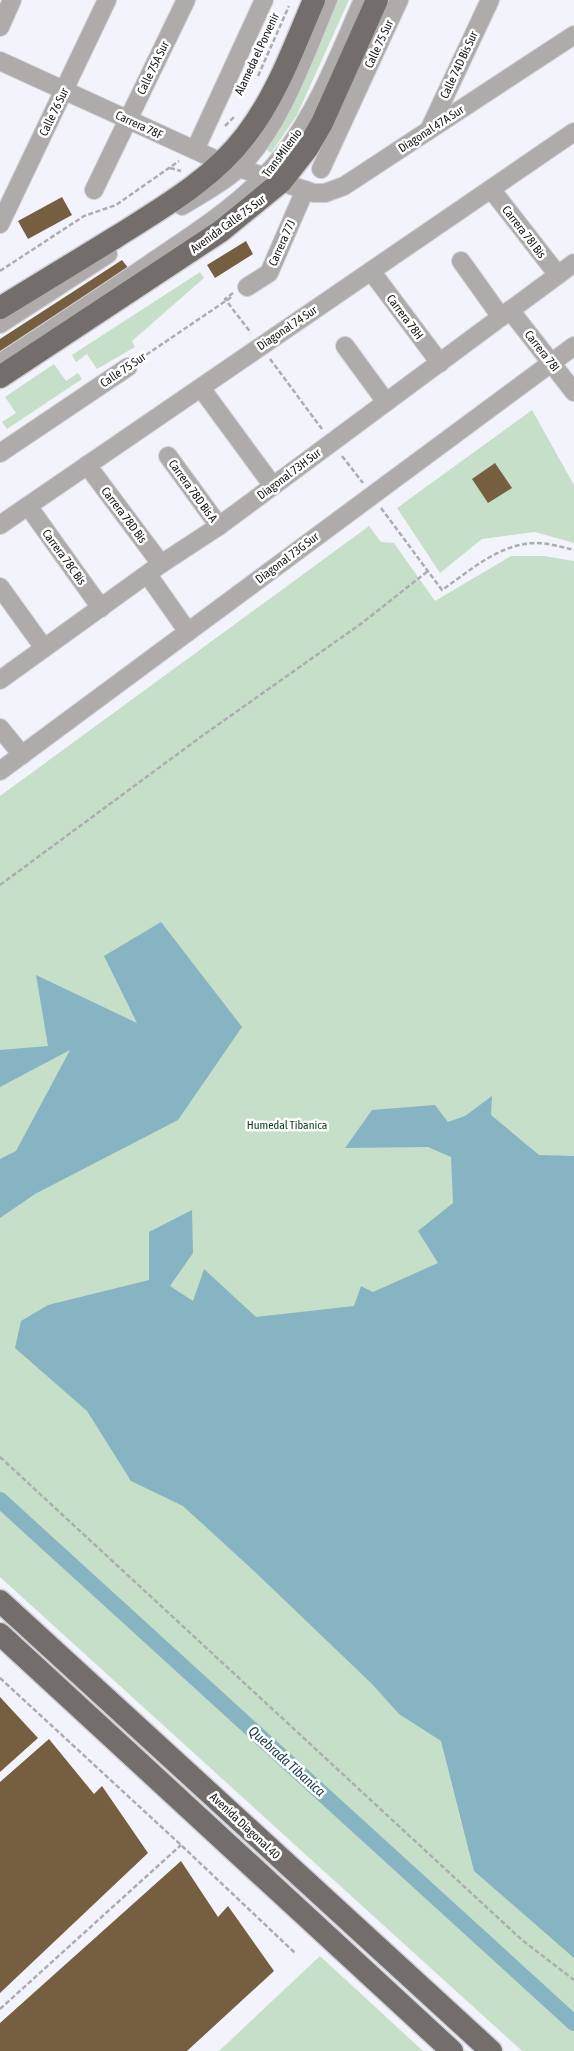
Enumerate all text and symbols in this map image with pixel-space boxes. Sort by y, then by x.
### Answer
street label: Alameda el Porvenir [232,10,282,97]
street label: Calle 75 Sur [362,17,396,70]
street label: Calle 74D Bis Sur [437,29,481,101]
street label: Calle 75A Sur [134,39,172,97]
street label: Calle 76 Sur [36,85,72,138]
street label: Diagonal 47A Sur [396,102,467,155]
street label: Carrera 78F [113,108,165,142]
street label: TransMilenio [259,126,305,180]
street label: Avenida Calle 75 Sur [188,192,269,256]
street label: Carrera 78I Bis [499,203,549,261]
street label: Carrera 77J [266,218,298,268]
street label: Carrera 78H [384,292,426,342]
street label: Diagonal 74 Sur [254,303,320,353]
street label: Carrera 78I [522,328,562,374]
street label: Calle 75 Sur [98,350,149,390]
street label: Diagonal 73H Sur [254,445,324,502]
street label: Carrera 78D Bis A [166,457,220,525]
street label: Carrera 78D Bis [98,484,150,546]
street label: Carrera 78C Bis [39,527,89,587]
street label: Diagonal 73G Sur [253,529,322,586]
park label: Humedal Tibanica [247,1118,327,1132]
water label: Quebrada Tibaníca [246,1723,329,1800]
street label: Avenida Diagonal 40 [207,1790,283,1862]

